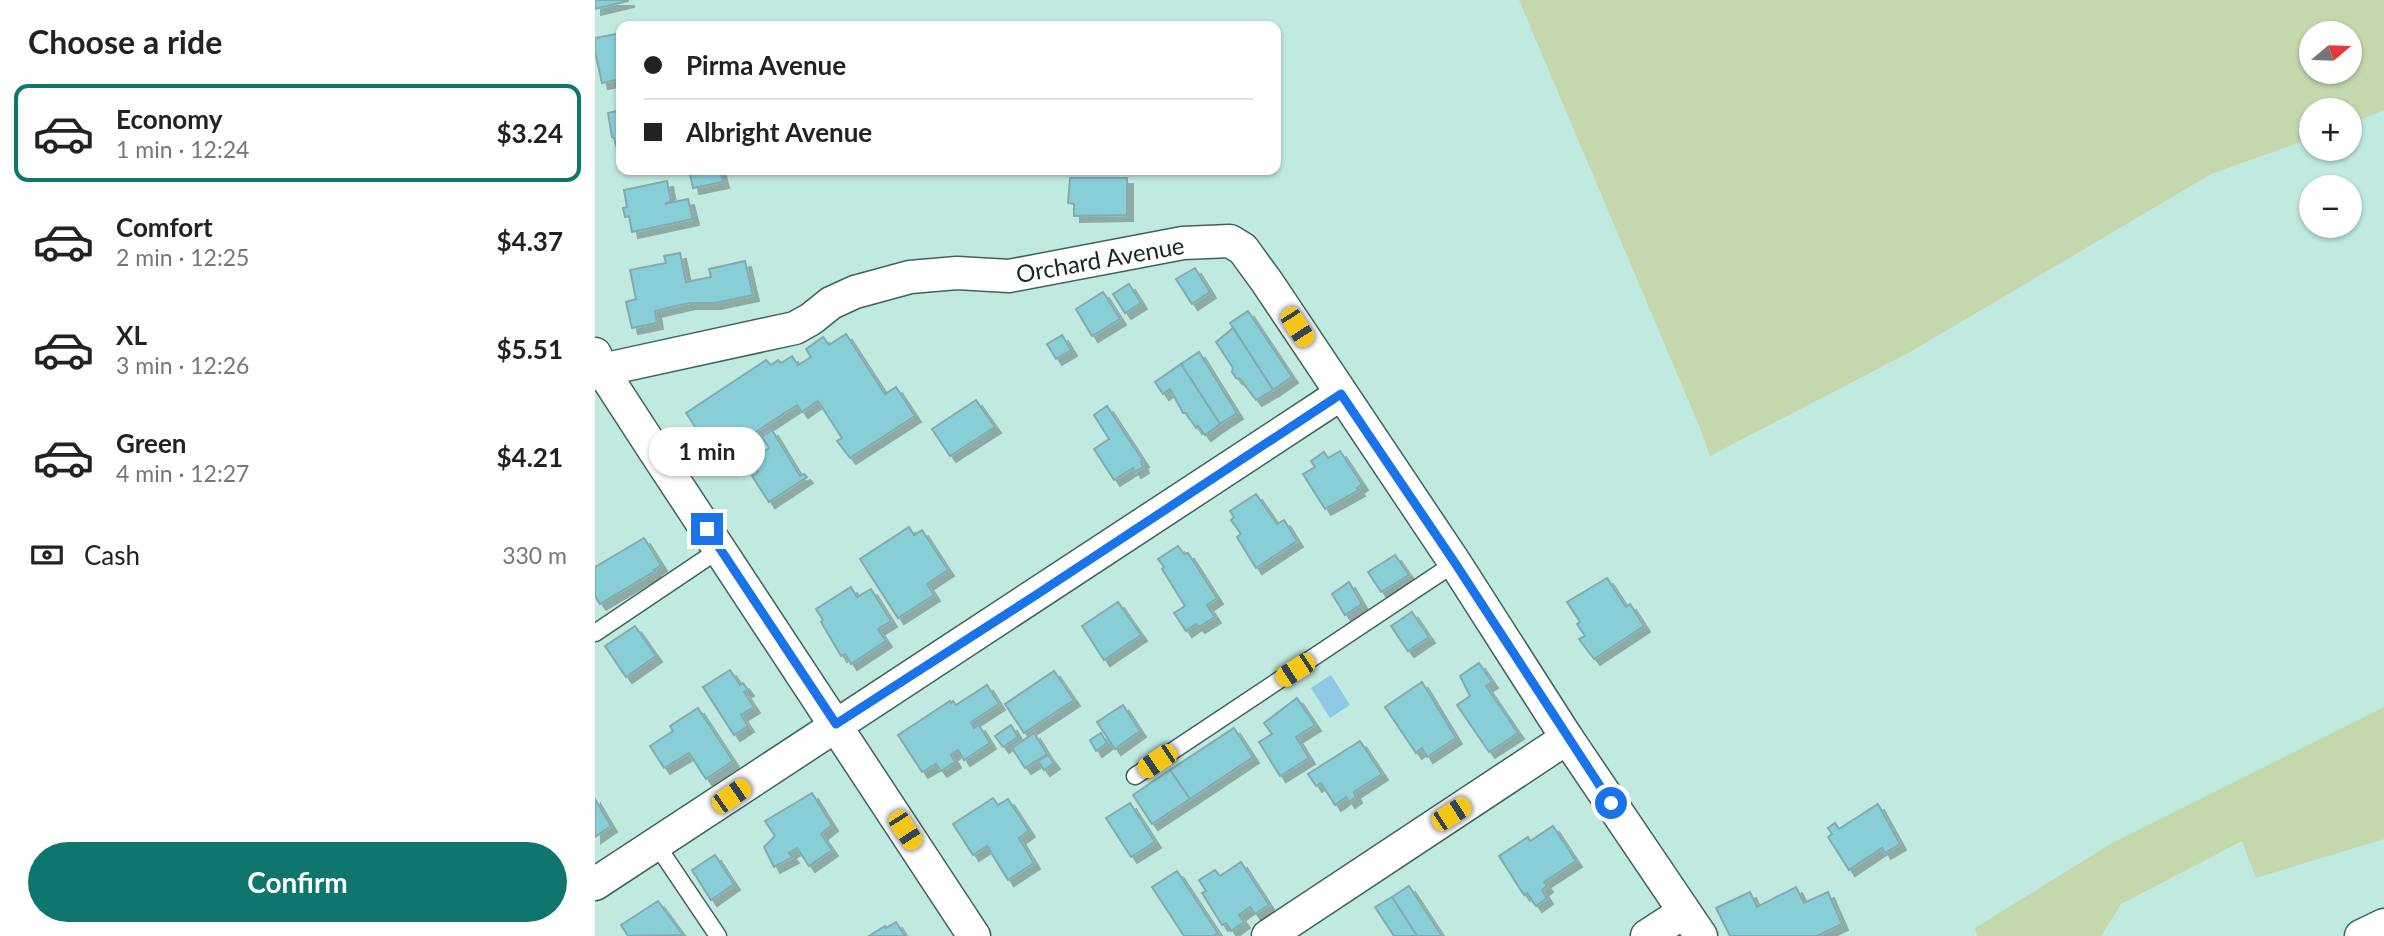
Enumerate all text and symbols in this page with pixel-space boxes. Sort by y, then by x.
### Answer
north arrow [2299,21,2363,84]
map controls [2299,21,2362,238]
text: Choose a ride [28,22,222,61]
text: Pirma Avenue [686,49,846,81]
button: + [2299,98,2362,161]
icon: car [32,102,95,165]
text: Economy [116,103,222,135]
text: Albright Avenue [686,116,872,148]
text: $3.24 [497,117,563,149]
text: 1 min · 12:24 [116,135,249,163]
button: − [2299,175,2362,238]
icon: car [32,210,95,273]
text: Comfort [116,211,213,243]
text: $4.37 [497,225,563,257]
street label: Orchard Avenue [1014,230,1186,288]
text: 2 min · 12:25 [116,243,249,271]
car [1277,304,1318,350]
icon: car [32,318,95,381]
text: XL [116,319,147,351]
text: $5.51 [497,333,563,365]
text: 3 min · 12:26 [116,351,249,379]
icon: car [32,426,95,489]
text: Green [116,427,186,459]
callout: 1 min [649,428,765,476]
text: 1 min [678,437,736,465]
text: $4.21 [497,441,563,473]
text: 4 min · 12:27 [116,459,249,487]
route end [691,513,723,545]
icon: cash [28,536,66,574]
text: Cash [84,539,140,571]
text: 330 m [502,541,567,569]
car [1272,650,1319,690]
car [1134,741,1181,781]
car [708,775,755,817]
route start [1595,787,1627,819]
car [1428,794,1475,834]
car [885,807,926,853]
button: Confirm [28,842,567,922]

